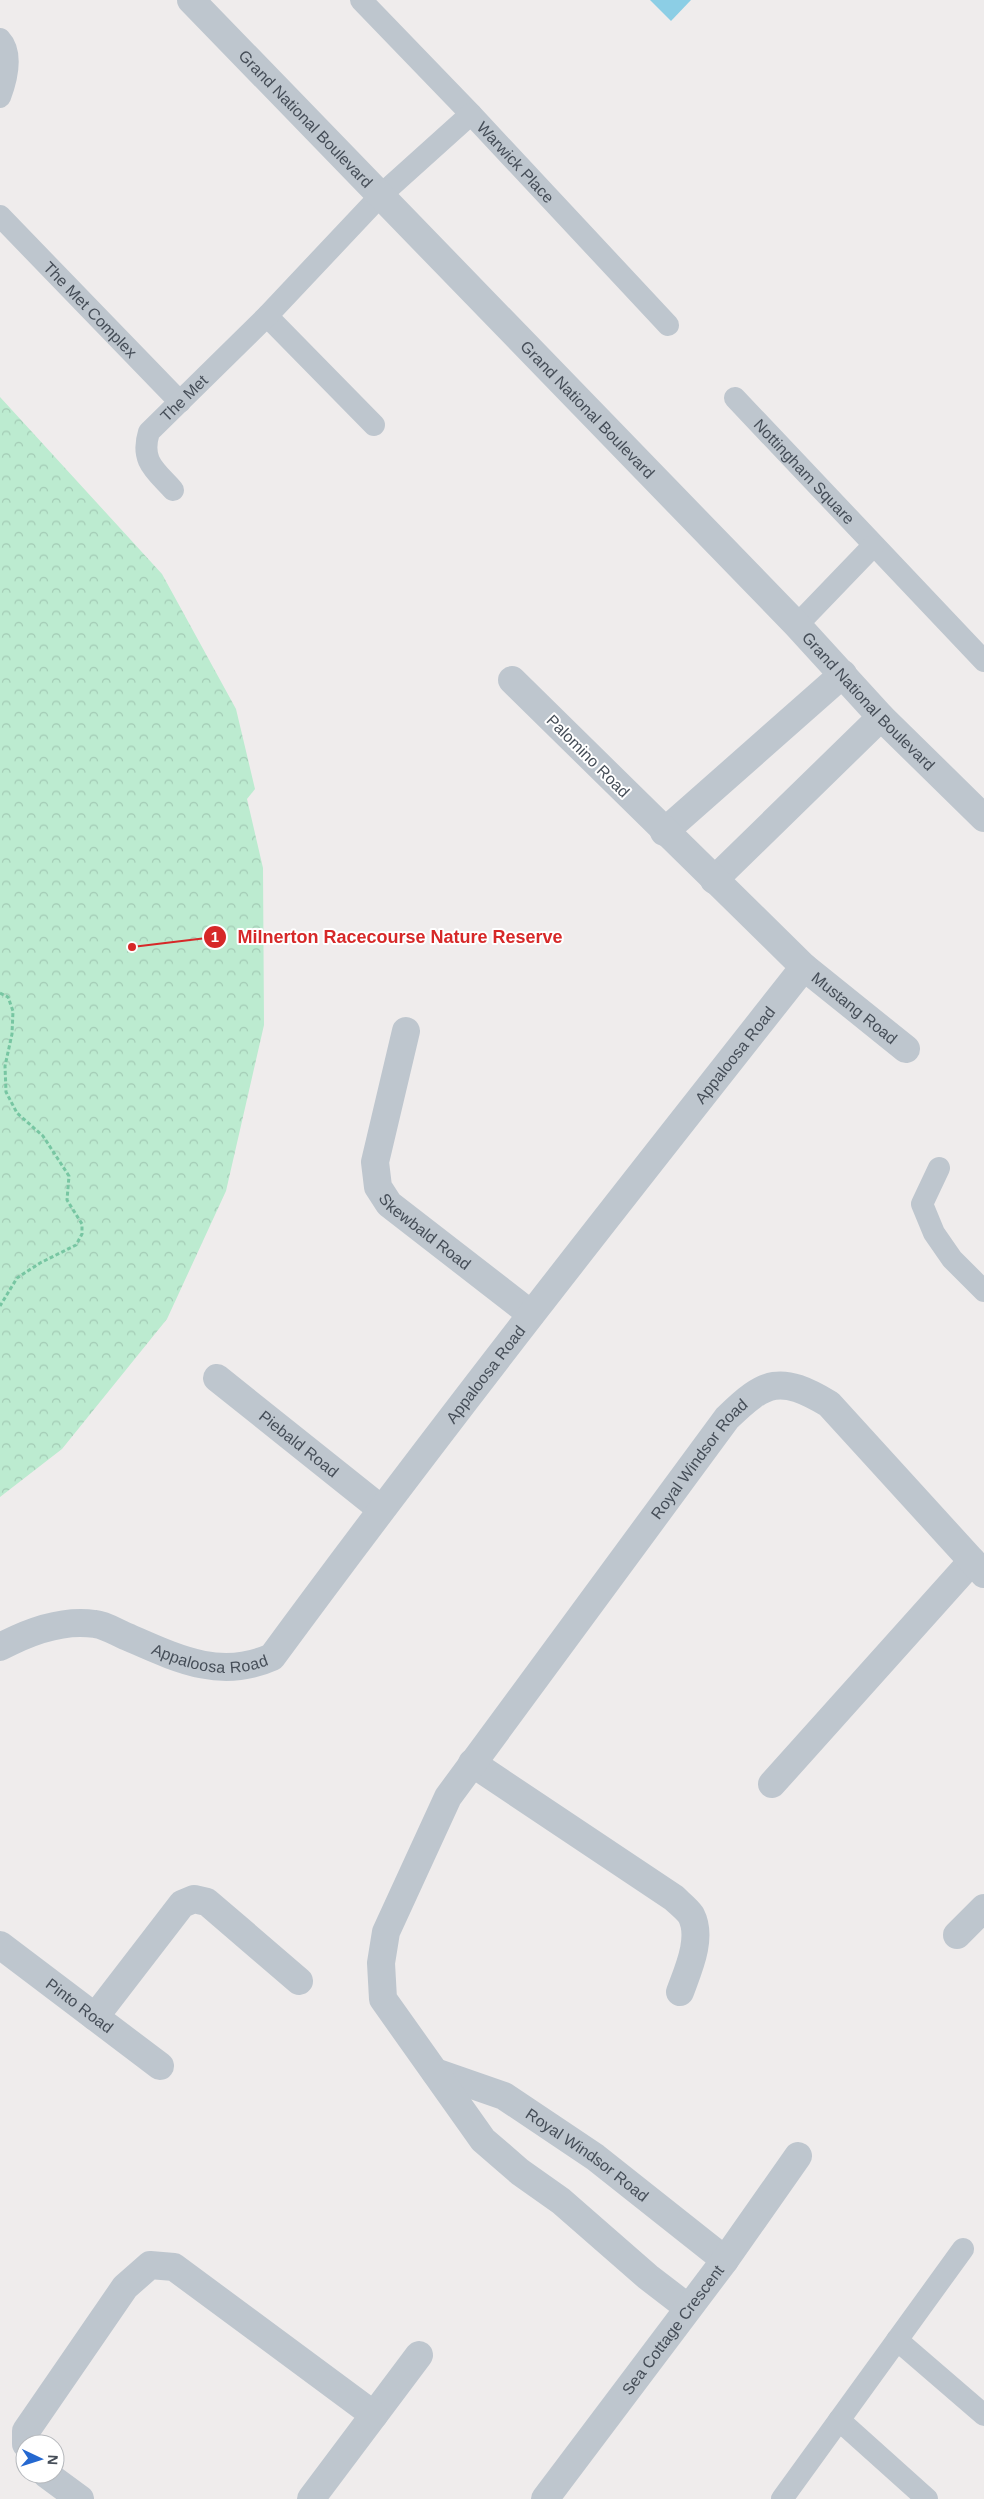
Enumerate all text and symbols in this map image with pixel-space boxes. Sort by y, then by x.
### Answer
street label: Grand National Boulevard [236,46,376,191]
street label: Warwick Place [474,118,558,206]
street label: The Met Complex [40,258,140,361]
street label: Grand National Boulevard [518,337,658,481]
street label: The Met [157,371,211,425]
street label: Nottingham Square [751,415,858,527]
street label: Grand National Boulevard [799,628,938,773]
street label: Palomino Road [543,711,633,801]
callout: Milnerton Racecourse Nature Reserve [203,920,573,953]
text: Milnerton Racecourse Nature Reserve [237,927,563,947]
text: 1 [211,928,219,945]
street label: Mustang Road [809,968,901,1047]
street label: Appaloosa Road [691,1003,778,1107]
street label: Skewbald Road [376,1190,474,1273]
street label: Appaloosa Road [443,1322,528,1426]
street label: Royal Windsor Road [647,1395,750,1522]
street label: Piebald Road [256,1407,342,1480]
street label: Appaloosa Road [149,1640,270,1676]
street label: Pinto Road [43,1975,116,2036]
street label: Royal Windsor Road [523,2105,652,2205]
street label: Sea Cottage Crescent [618,2261,727,2398]
north arrow [15,2434,65,2484]
text: N [45,2454,61,2466]

